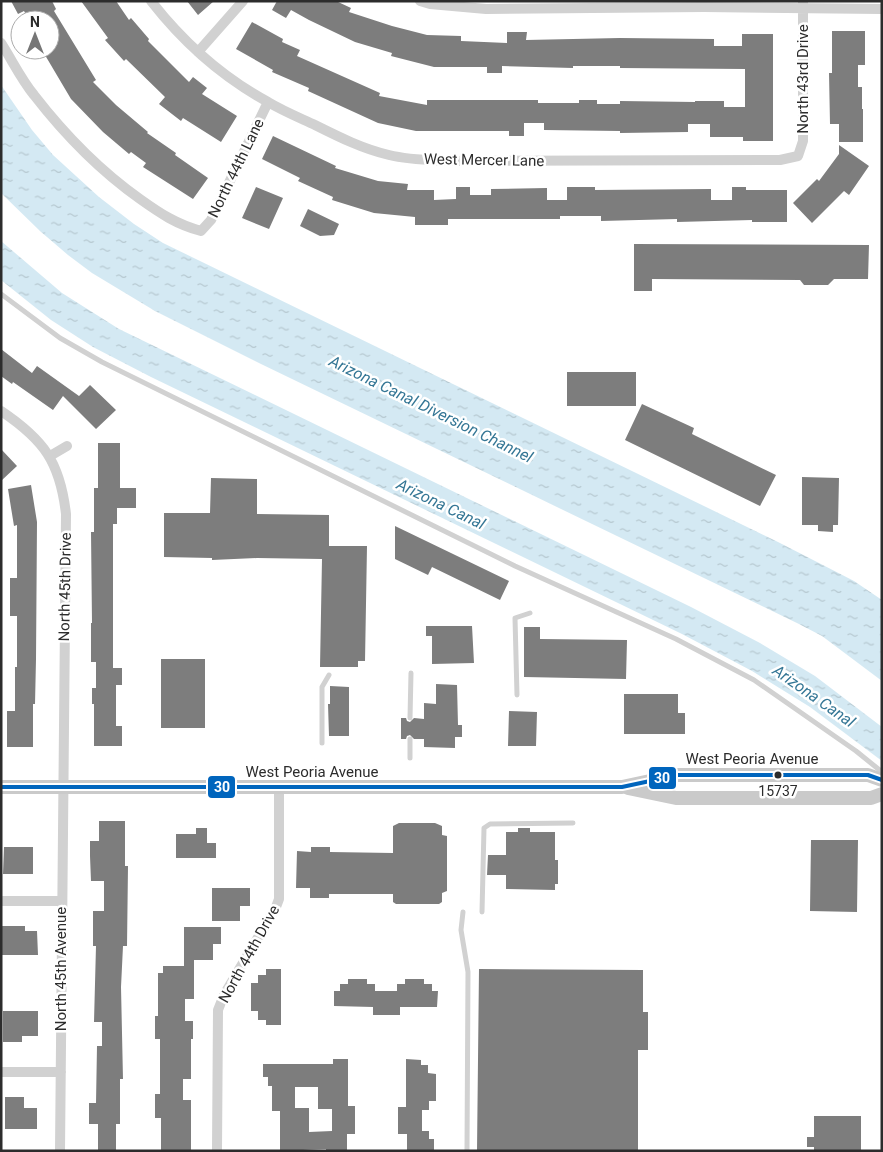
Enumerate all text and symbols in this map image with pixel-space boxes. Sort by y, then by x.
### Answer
north arrow [10,10,60,60]
text: N [30,14,40,30]
street label: North 43rd Drive [794,24,812,134]
street label: North 44th Lane [204,116,268,220]
street label: West Mercer Lane [424,150,544,170]
water label: Arizona Canal Diversion Channel [325,351,536,467]
water label: Arizona Canal [393,474,488,534]
street label: North 45th Drive [55,532,75,642]
water label: Arizona Canal [768,660,859,731]
street label: West Peoria Avenue [686,750,819,768]
street label: West Peoria Avenue [246,763,379,781]
line badge: 30 [648,766,677,790]
text: 30 [654,770,670,786]
marker: 15737 [773,770,783,780]
line badge: 30 [207,775,236,799]
text: 30 [214,779,230,795]
place label: 15737 [758,783,798,799]
street label: North 44th Drive [215,902,283,1006]
street label: North 45th Avenue [52,907,70,1031]

